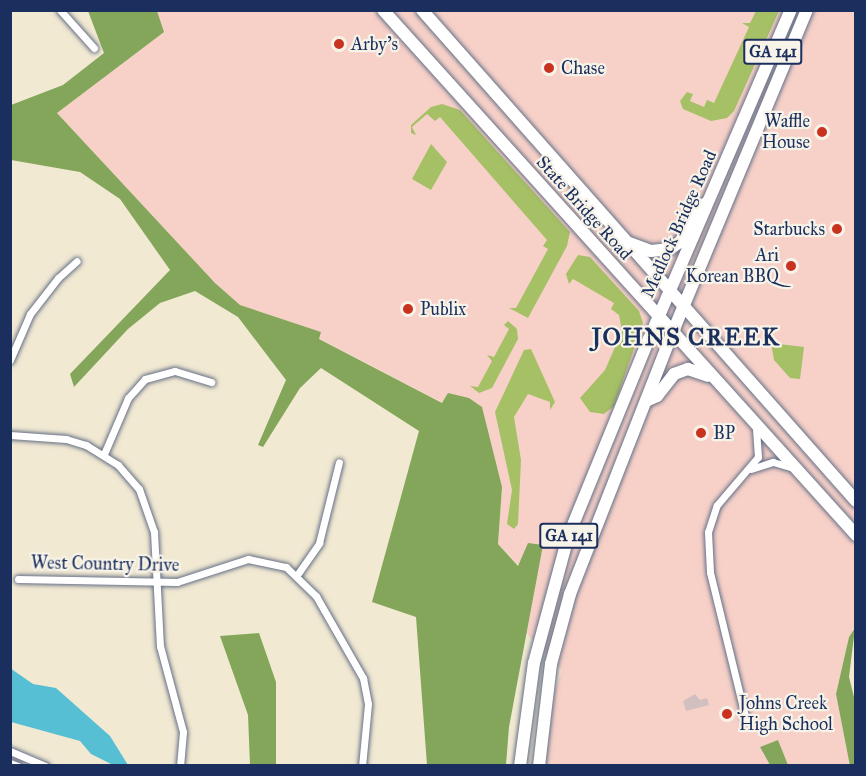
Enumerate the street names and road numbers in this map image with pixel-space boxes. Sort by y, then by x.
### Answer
road number: GA 141 [743,39,803,65]
street label: Medlock Bridge Road [637,147,721,301]
street label: State Bridge Road [532,151,636,265]
road number: GA 141 [539,523,599,549]
street label: West Country Drive [31,552,179,576]

